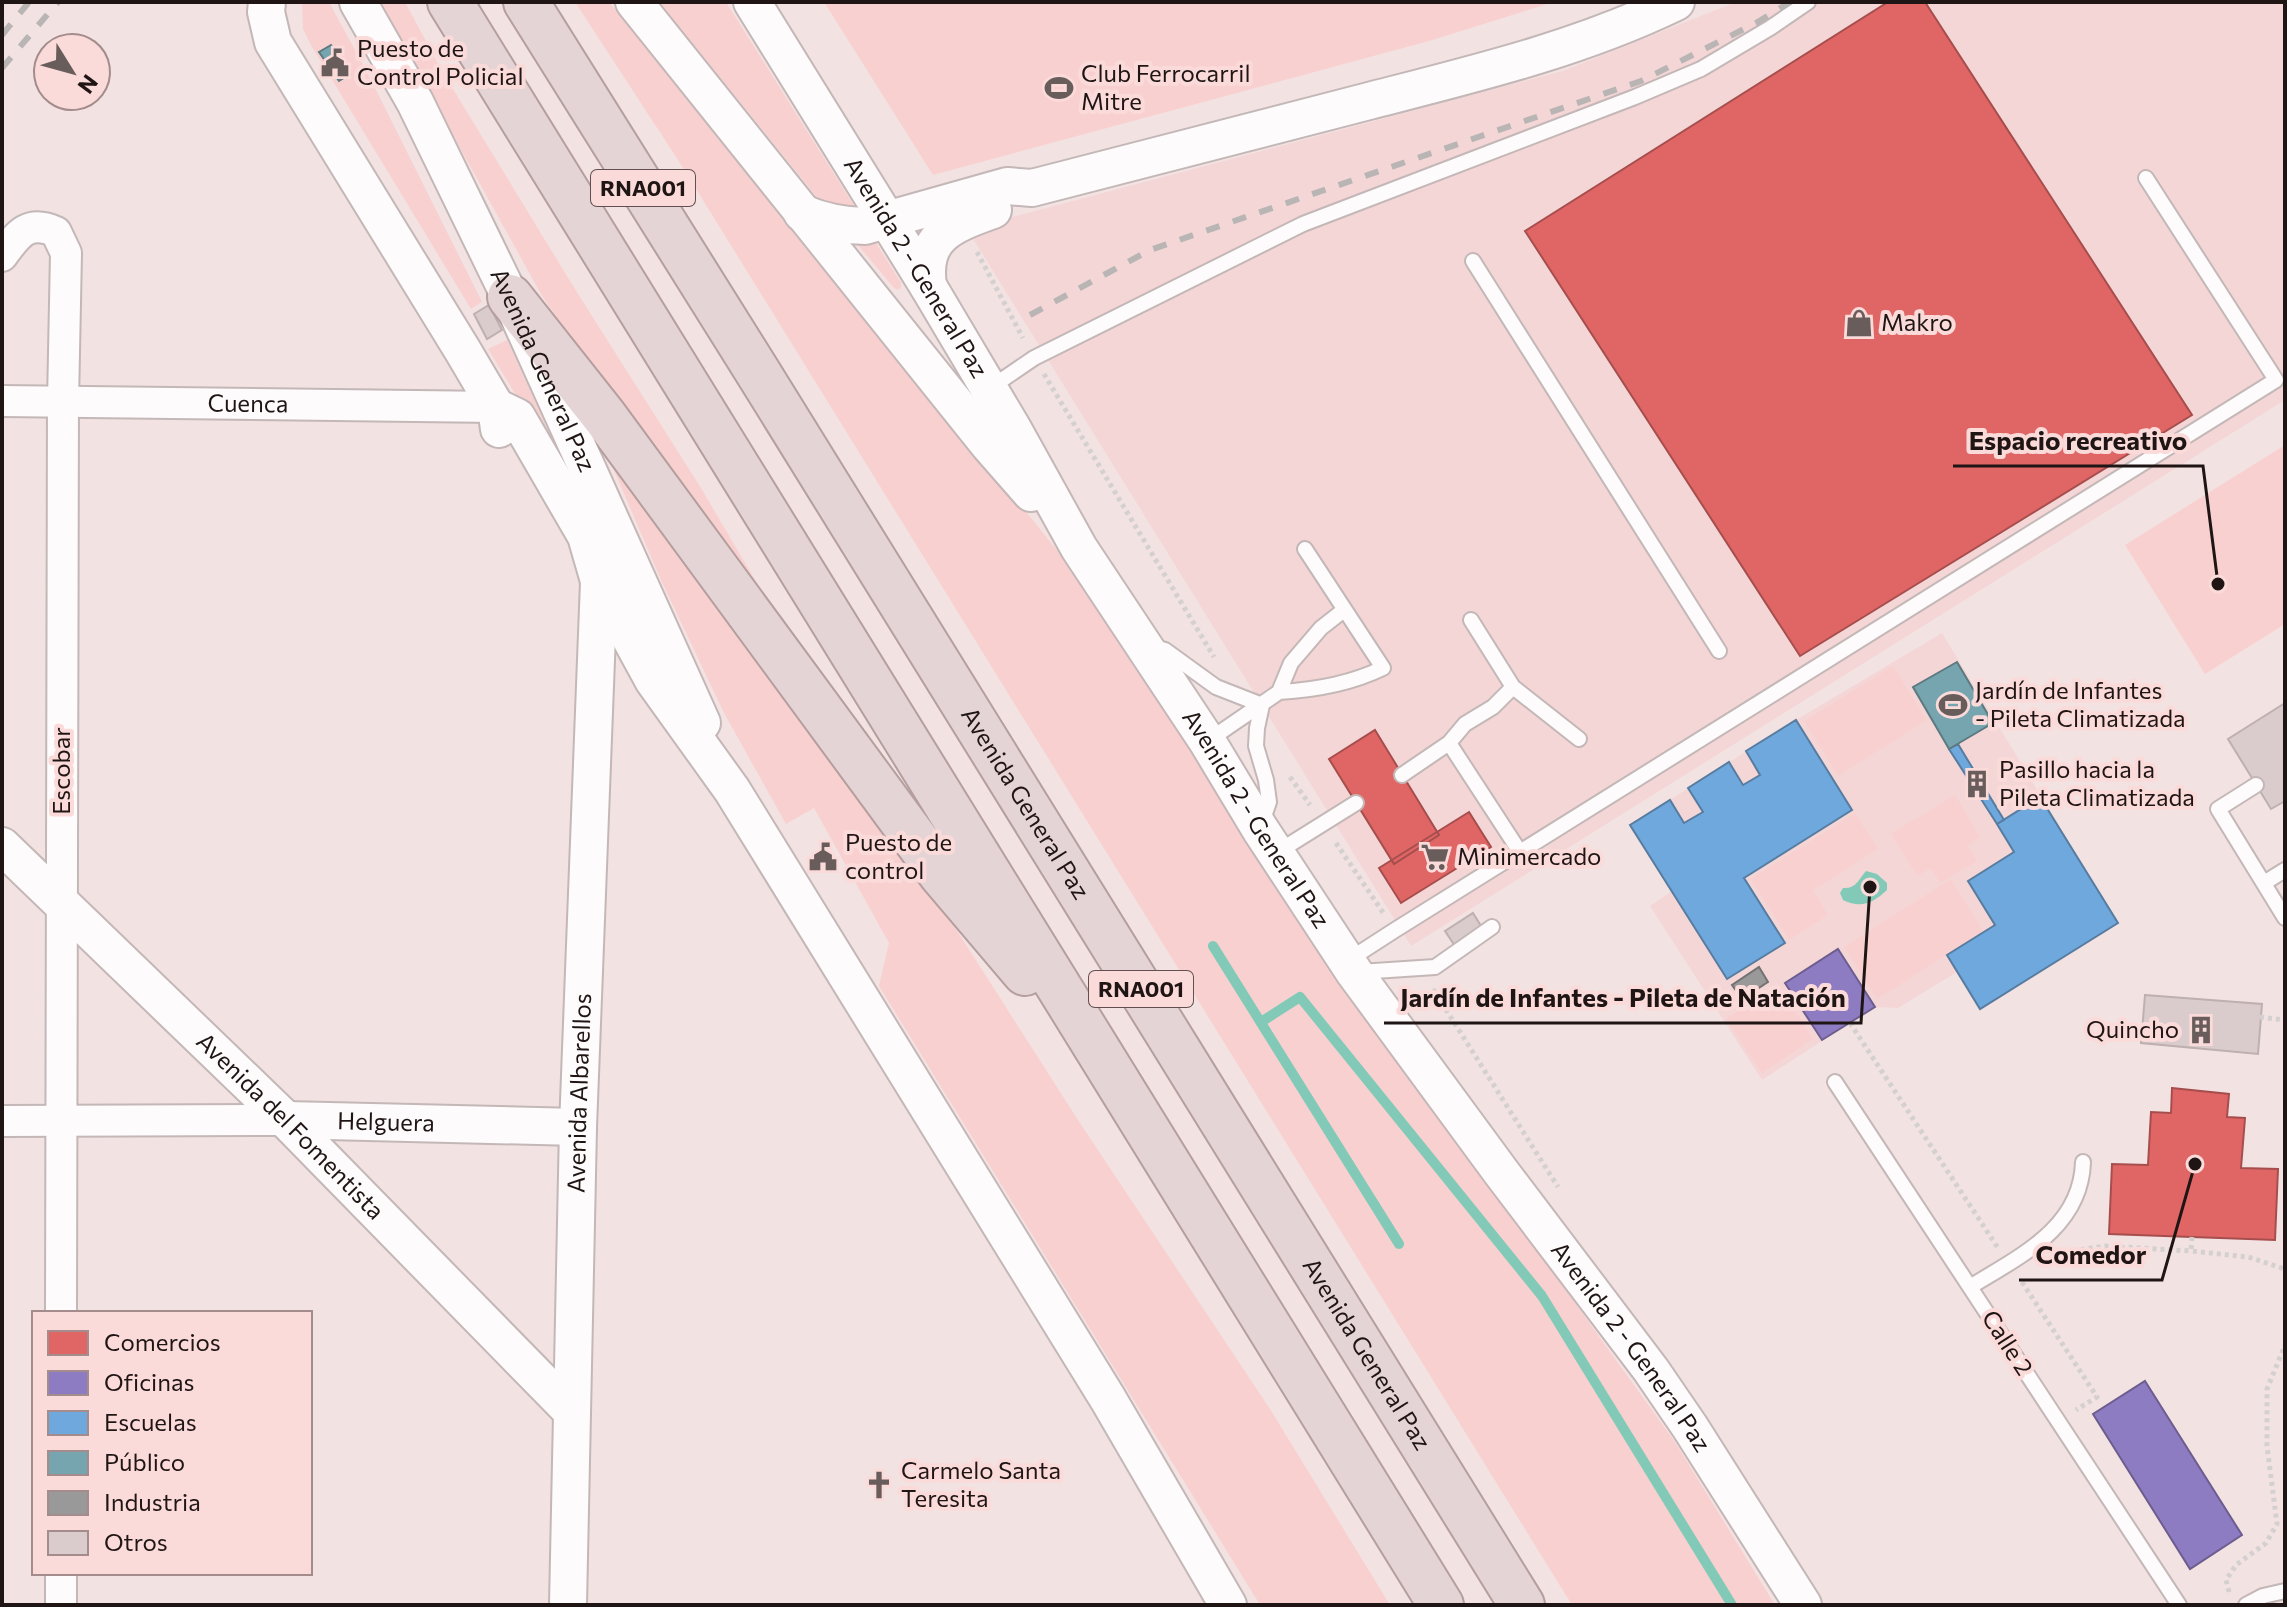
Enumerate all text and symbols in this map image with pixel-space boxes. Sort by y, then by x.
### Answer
north arrow [32,32,112,112]
place label: Puesto de Control Policial [357,33,524,90]
public building icon: Puesto de Control Policial [320,48,350,78]
place label: Club Ferrocarril Mitre [1081,58,1251,115]
text: N [73,70,104,99]
sports icon: Club Ferrocarril Mitre [1044,73,1074,103]
street label: Avenida 2 - General Paz [839,151,995,382]
road number: RNA001 [591,170,695,206]
street label: Avenida General Paz [485,263,603,476]
place label: Makro [1881,307,1953,336]
shop icon: Makro [1844,308,1874,338]
street label: Cuenca [207,387,289,417]
callout: Espacio recreativo [1953,416,2203,466]
text: Espacio recreativo [1969,424,2187,455]
place label: Jardín de Infantes - Pileta Climatizada [1975,675,2186,732]
sports icon: Jardín de Infantes - Pileta Climatizada [1938,690,1968,720]
street label: Avenida General Paz [956,701,1097,904]
street label: Avenida 2 - General Paz [1177,703,1337,933]
street label: Escobar [46,727,75,815]
place label: Pasillo hacia la Pileta Climatizada [1999,754,2195,811]
building icon: Pasillo hacia la Pileta Climatizada [1962,769,1992,799]
place label: Puesto de control [845,827,952,884]
place label: Minimercado [1457,841,1601,870]
public building icon: Puesto de control [808,842,838,872]
supermarket icon: Minimercado [1420,842,1450,872]
road number: RNA001 [1089,971,1193,1007]
callout: Jardín de Infantes - Pileta de Natación [1384,973,1861,1023]
text: Jardín de Infantes - Pileta de Natación [1400,981,1846,1012]
street label: Avenida Albarellos [561,993,596,1193]
place label: Quincho [2086,1014,2179,1043]
building icon: Quincho [2186,1015,2216,1045]
street label: Avenida del Fomentista [191,1026,391,1225]
street label: Helguera [337,1105,435,1137]
callout: Comedor [2019,1230,2162,1280]
street label: Avenida 2 - General Paz [1546,1235,1718,1457]
text: Comedor [2035,1238,2147,1269]
street label: Avenida General Paz [1297,1252,1438,1455]
street label: Calle 2 [1977,1304,2040,1380]
legend [32,1311,312,1575]
text: Comercios [104,1327,221,1356]
text: Oficinas [104,1367,195,1396]
text: Escuelas [104,1407,197,1436]
text: Público [104,1447,185,1476]
place label: Carmelo Santa Teresita [901,1455,1061,1512]
church icon: Carmelo Santa Teresita [864,1470,894,1500]
text: Industria [104,1487,201,1516]
text: Otros [104,1527,168,1556]

